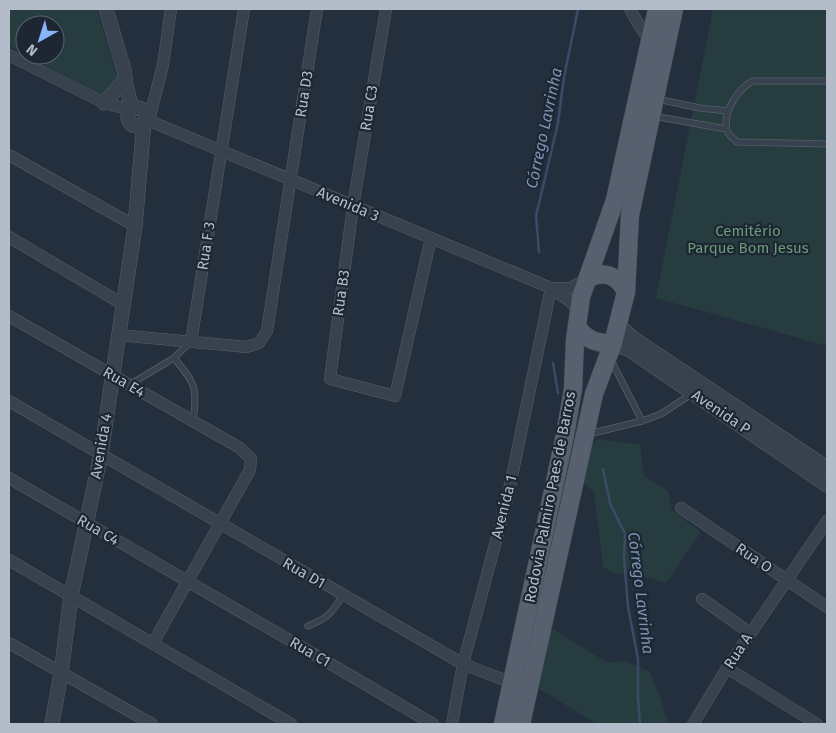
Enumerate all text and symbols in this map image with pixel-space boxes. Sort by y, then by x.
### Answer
north arrow [15,15,65,65]
text: N [23,40,41,59]
water label: Córrego Lavrinha [522,66,566,190]
street label: Rua D3 [291,69,317,119]
street label: Rua C3 [357,84,381,132]
street label: Avenida 3 [314,183,382,225]
street label: Rua F 3 [193,221,219,271]
park label: Cemitério Parque Bom Jesus [687,222,809,257]
street label: Rua B3 [329,269,353,317]
street label: Rua E4 [100,363,148,401]
street label: Avenida P [688,386,754,438]
street label: Rodovia Palmiro Paes de Barros [521,390,579,604]
street label: Avenida 4 [86,412,116,480]
street label: Avenida 1 [487,473,521,541]
street label: Rua C4 [74,511,122,549]
water label: Córrego Lavrinha [624,531,658,655]
street label: Rua O [732,539,776,577]
street label: Rua D1 [280,554,328,592]
street label: Rua A [720,630,756,672]
street label: Rua C1 [286,633,334,671]

